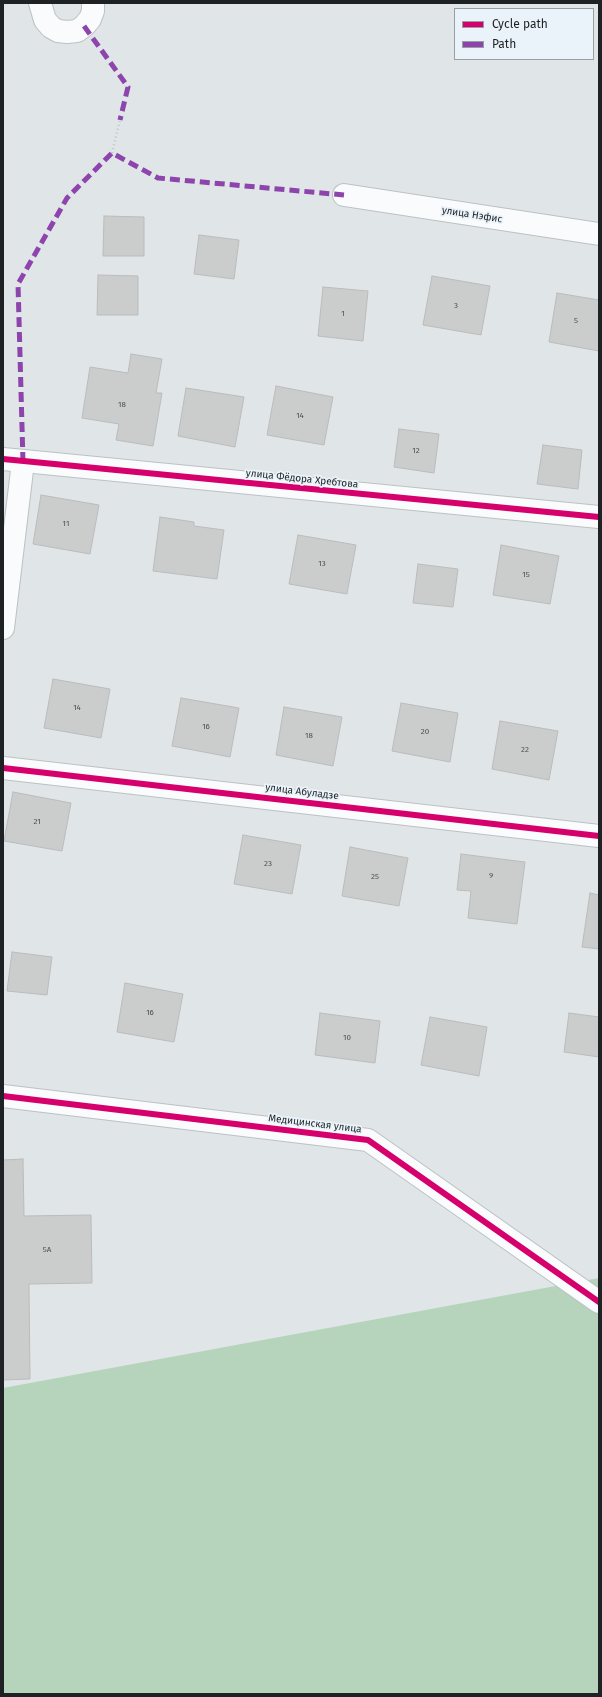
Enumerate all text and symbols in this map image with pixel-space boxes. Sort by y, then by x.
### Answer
legend [454,8,594,60]
text: Cycle path [492,17,548,31]
text: Path [492,37,516,51]
street label: улица Нэфис [441,204,503,226]
house number: 3 [454,301,458,311]
house number: 1 [341,309,345,319]
house number: 5 [574,316,578,326]
house number: 18 [118,400,126,410]
house number: 14 [296,411,304,421]
house number: 12 [412,446,420,456]
street label: улица Фёдора Хребтова [245,467,359,491]
house number: 11 [63,519,69,529]
house number: 13 [318,559,326,569]
house number: 15 [522,570,530,580]
house number: 14 [73,703,81,713]
house number: 16 [202,722,210,732]
house number: 20 [421,727,429,737]
house number: 18 [305,731,313,741]
house number: 22 [521,745,529,755]
street label: улица Абуладзе [265,782,339,802]
house number: 21 [33,817,41,827]
house number: 23 [264,859,272,869]
house number: 9 [489,871,493,881]
house number: 25 [371,872,379,882]
house number: 16 [146,1008,154,1018]
house number: 10 [343,1033,351,1043]
street label: Медицинская улица [268,1112,362,1136]
house number: 5А [43,1245,51,1255]

